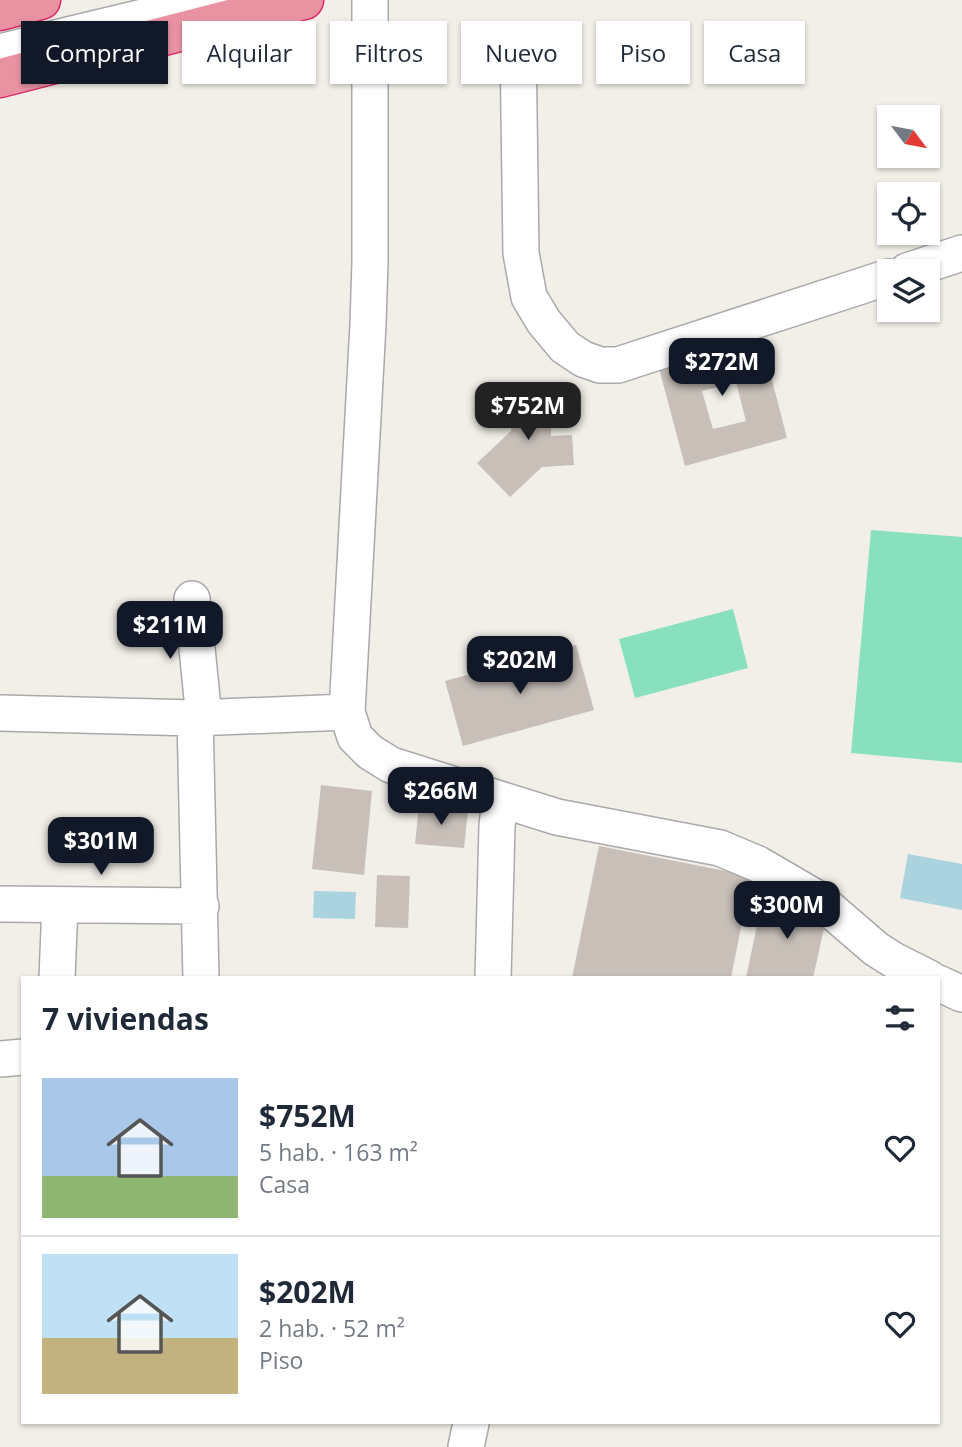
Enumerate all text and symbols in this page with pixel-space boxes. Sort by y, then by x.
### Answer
chip: Comprar [21,21,168,84]
chip: Alquilar [182,21,316,84]
chip: Filtros [330,21,447,84]
chip: Nuevo [461,21,582,84]
chip: Piso [596,21,690,84]
chip: Casa [704,21,805,84]
north arrow [877,105,940,168]
map controls [877,105,940,322]
button: locate [877,182,940,245]
button: layers [877,259,940,322]
pin: $272M [673,338,771,398]
text: $272M [685,345,759,377]
pin: $752M [479,382,577,442]
text: $752M [491,389,565,421]
pin: $211M [121,602,219,661]
text: $211M [133,608,207,640]
pin: $202M [471,636,569,696]
text: $202M [483,643,557,675]
pin: $266M [392,768,490,827]
text: $266M [404,774,478,806]
pin: $301M [52,818,150,877]
text: $301M [64,824,138,856]
pin: $300M [738,881,836,941]
text: $300M [750,888,824,920]
text: 7 viviendas [42,998,209,1039]
icon: filters [881,999,919,1037]
text: $752M [259,1095,356,1136]
icon: home [98,1106,182,1190]
icon: heart [881,1129,919,1167]
text: 5 hab. · 163 m² [259,1136,418,1168]
text: Casa [259,1168,310,1200]
text: $202M [259,1271,356,1312]
icon: home [98,1282,182,1366]
icon: heart [881,1305,919,1343]
text: 2 hab. · 52 m² [259,1312,405,1344]
text: Piso [259,1344,303,1376]

